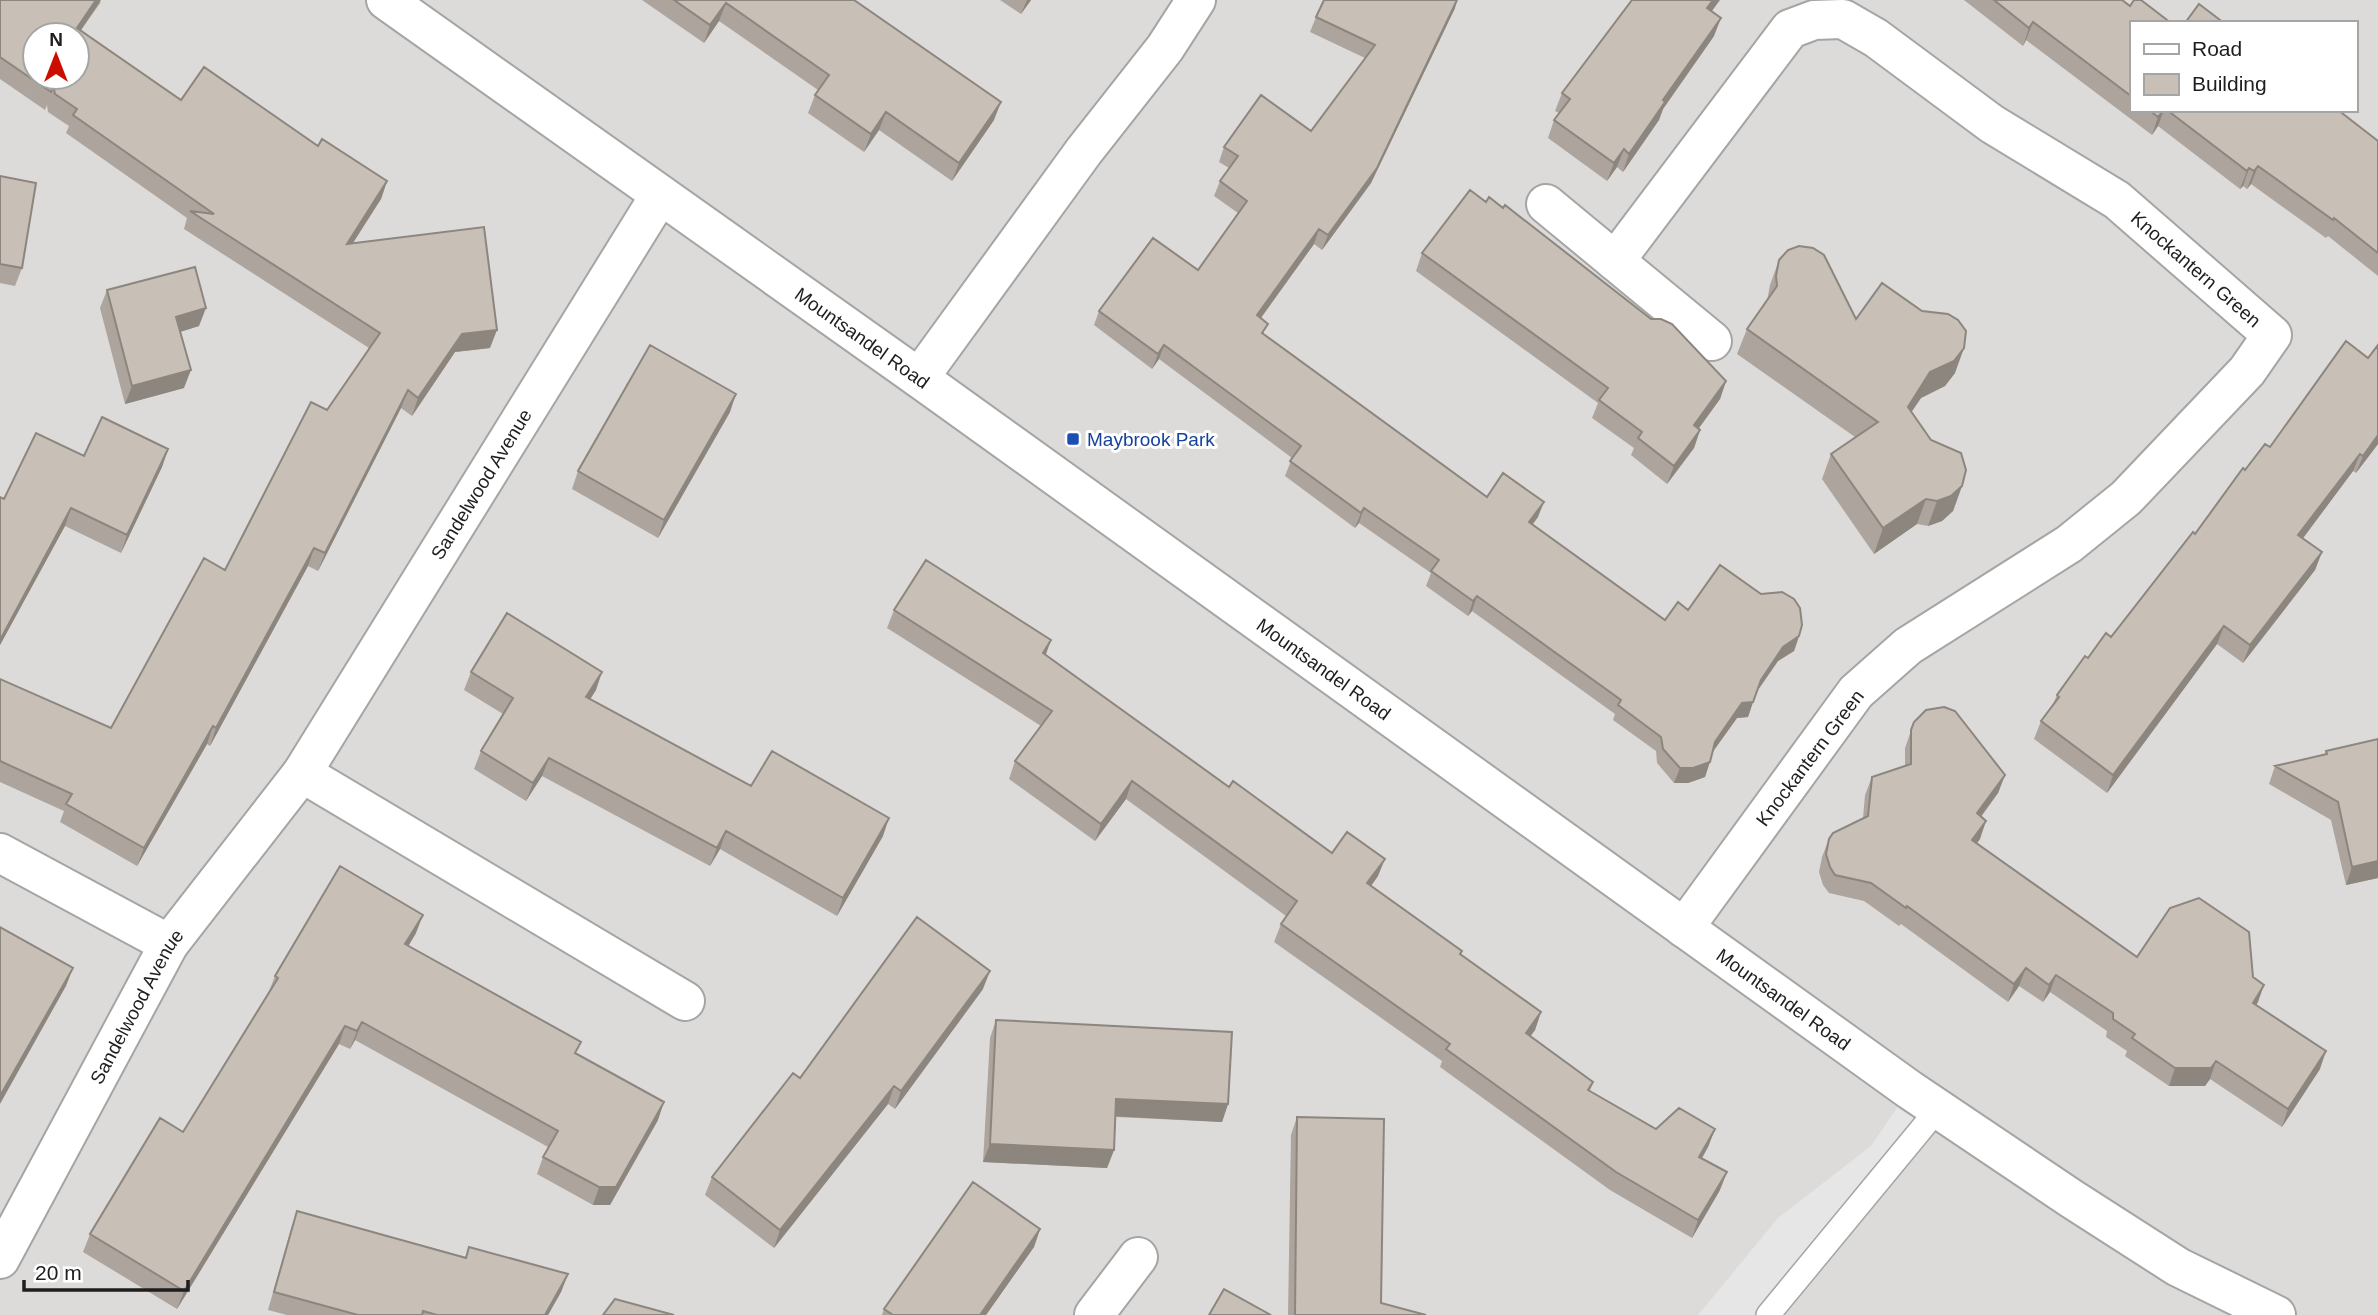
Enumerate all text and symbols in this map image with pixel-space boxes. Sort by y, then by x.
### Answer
north arrow [21,21,91,91]
legend [2130,21,2357,112]
text: N [49,29,63,50]
text: Road [2192,37,2242,60]
text: Building [2192,72,2267,95]
street label: Knockantern Green [2127,207,2265,331]
street label: Mountsandel Road [791,283,934,393]
street label: Sandelwood Avenue [426,405,535,563]
place label: Maybrook Park [1087,429,1215,450]
marker: Maybrook Park [1065,431,1081,447]
street label: Mountsandel Road [1253,614,1395,724]
street label: Knockantern Green [1752,686,1868,830]
street label: Sandelwood Avenue [86,925,187,1087]
street label: Mountsandel Road [1713,944,1855,1054]
scale bar [24,1248,189,1292]
text: 20 m [35,1261,82,1284]

